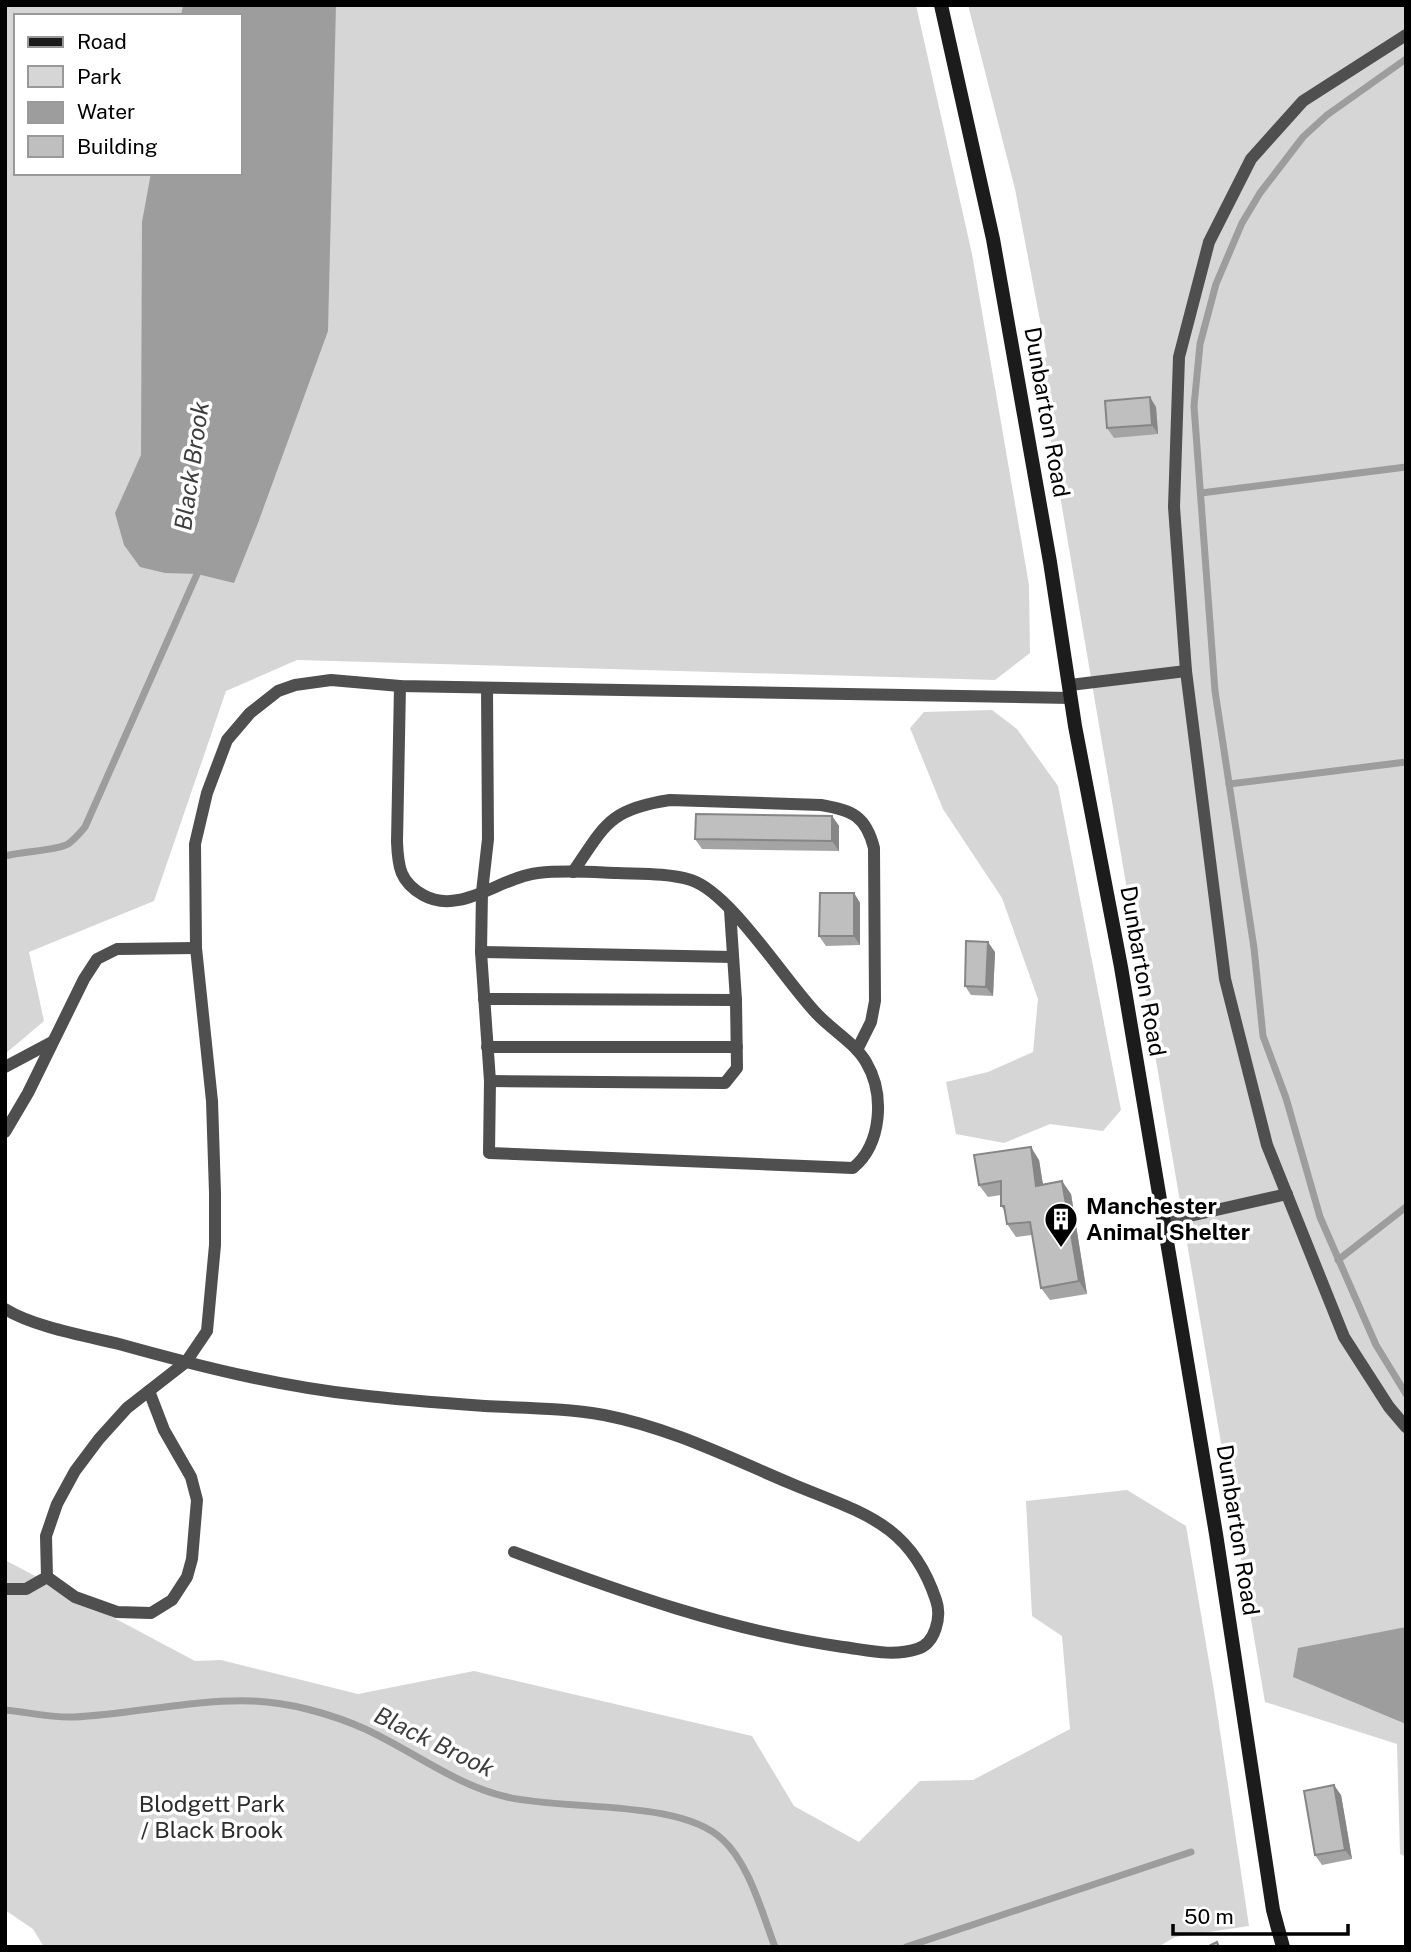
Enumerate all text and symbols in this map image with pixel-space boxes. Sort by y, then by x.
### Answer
legend [14,14,242,175]
text: Road [77,29,127,54]
text: Park [77,64,122,89]
text: Water [77,99,135,124]
text: Building [77,134,158,159]
street label: Dunbarton Road [1019,325,1076,499]
water label: Black Brook [168,400,214,532]
street label: Dunbarton Road [1115,884,1172,1058]
place label: Manchester Animal Shelter [1086,1192,1250,1245]
building icon: Manchester Animal Shelter [1042,1200,1080,1249]
street label: Dunbarton Road [1212,1443,1265,1617]
water label: Black Brook [370,1700,499,1782]
park label: Blodgett Park / Black Brook [139,1790,285,1843]
scale bar [1173,1892,1348,1936]
text: 50 m [1184,1904,1234,1929]

